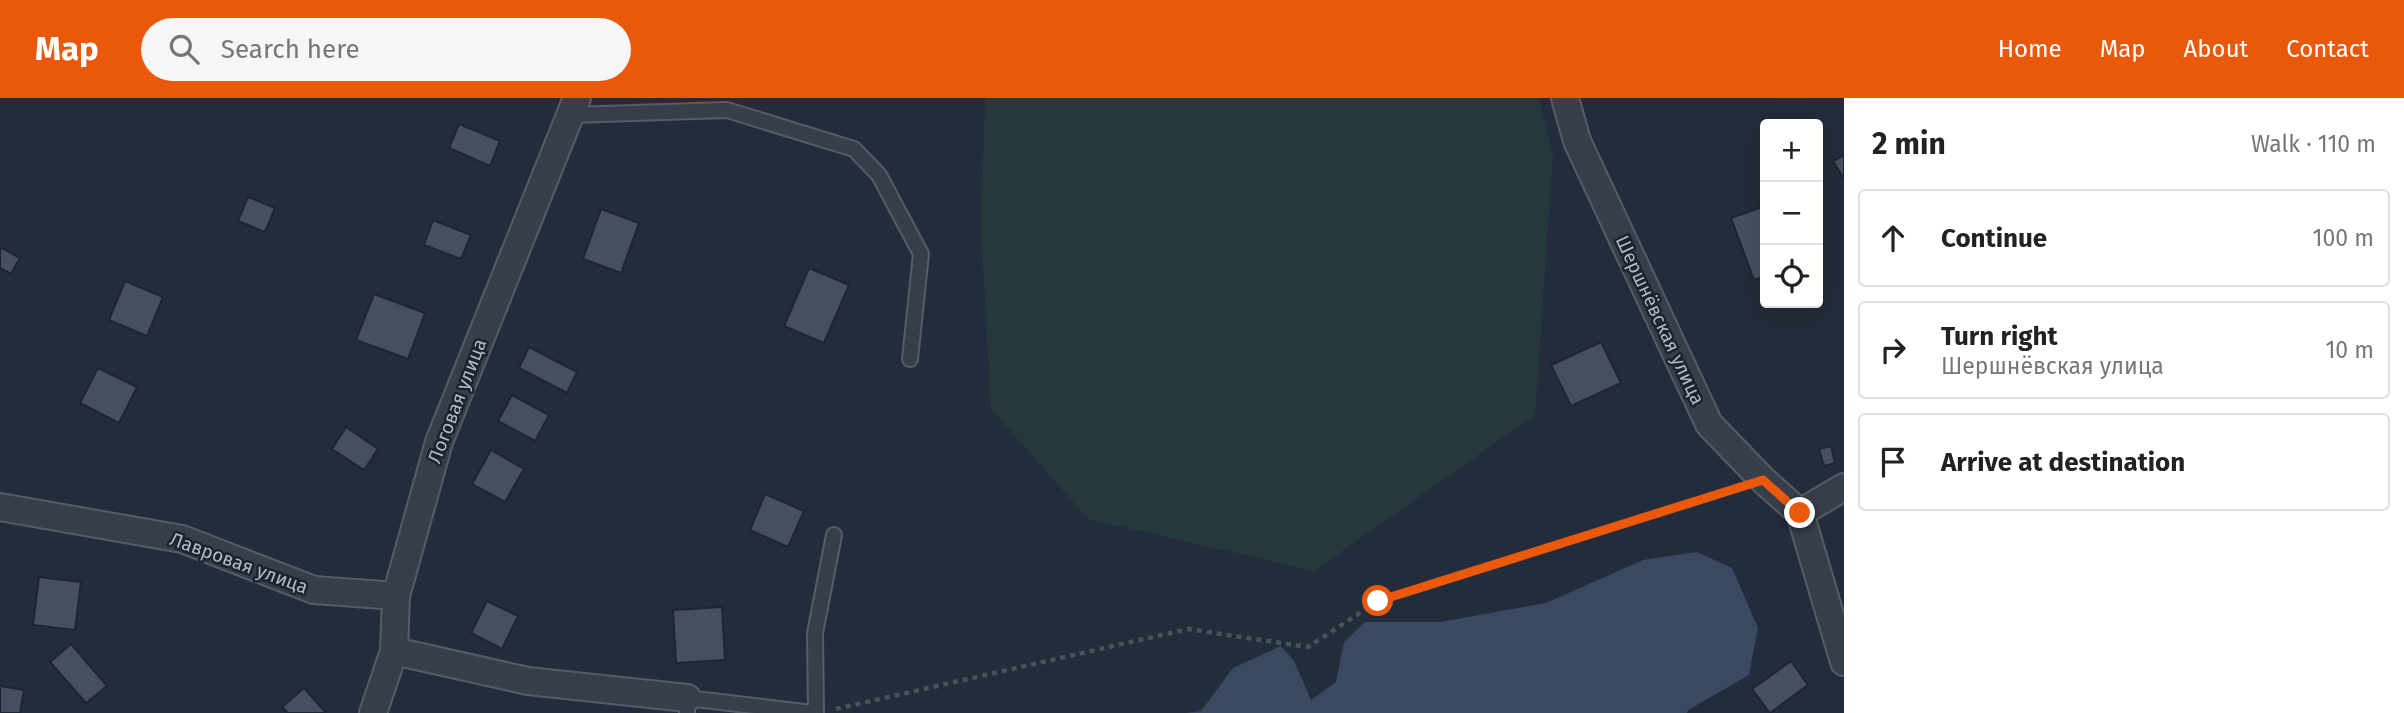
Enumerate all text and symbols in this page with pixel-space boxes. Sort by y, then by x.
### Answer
search box [141,18,631,81]
text: Map [35,29,99,69]
icon: search [165,30,203,68]
text: Search here [221,34,360,65]
text: Home [1998,35,2062,63]
text: Map [2100,35,2146,63]
text: About [2184,35,2248,63]
text: Contact [2286,35,2369,63]
map controls [1760,119,1823,308]
button: + [1760,119,1823,182]
text: 2 min [1872,126,1946,162]
text: Walk · 110 m [2251,130,2376,158]
button: − [1760,182,1823,245]
icon: ahead [1874,219,1912,257]
text: Continue [1941,223,2047,254]
text: 100 m [2313,224,2374,252]
street label: Шершнёвская улица [1611,232,1709,408]
button: locate [1760,245,1823,308]
text: Turn right [1941,321,2058,352]
icon: right [1874,331,1912,369]
street label: Логовая улица [423,335,491,467]
text: 10 m [2325,336,2374,364]
text: Шершнёвская улица [1941,352,2164,380]
icon: arrive [1874,443,1912,481]
text: Arrive at destination [1941,447,2185,478]
route end [1784,497,1815,528]
street label: Лавровая улица [167,527,311,599]
route start [1362,585,1393,616]

